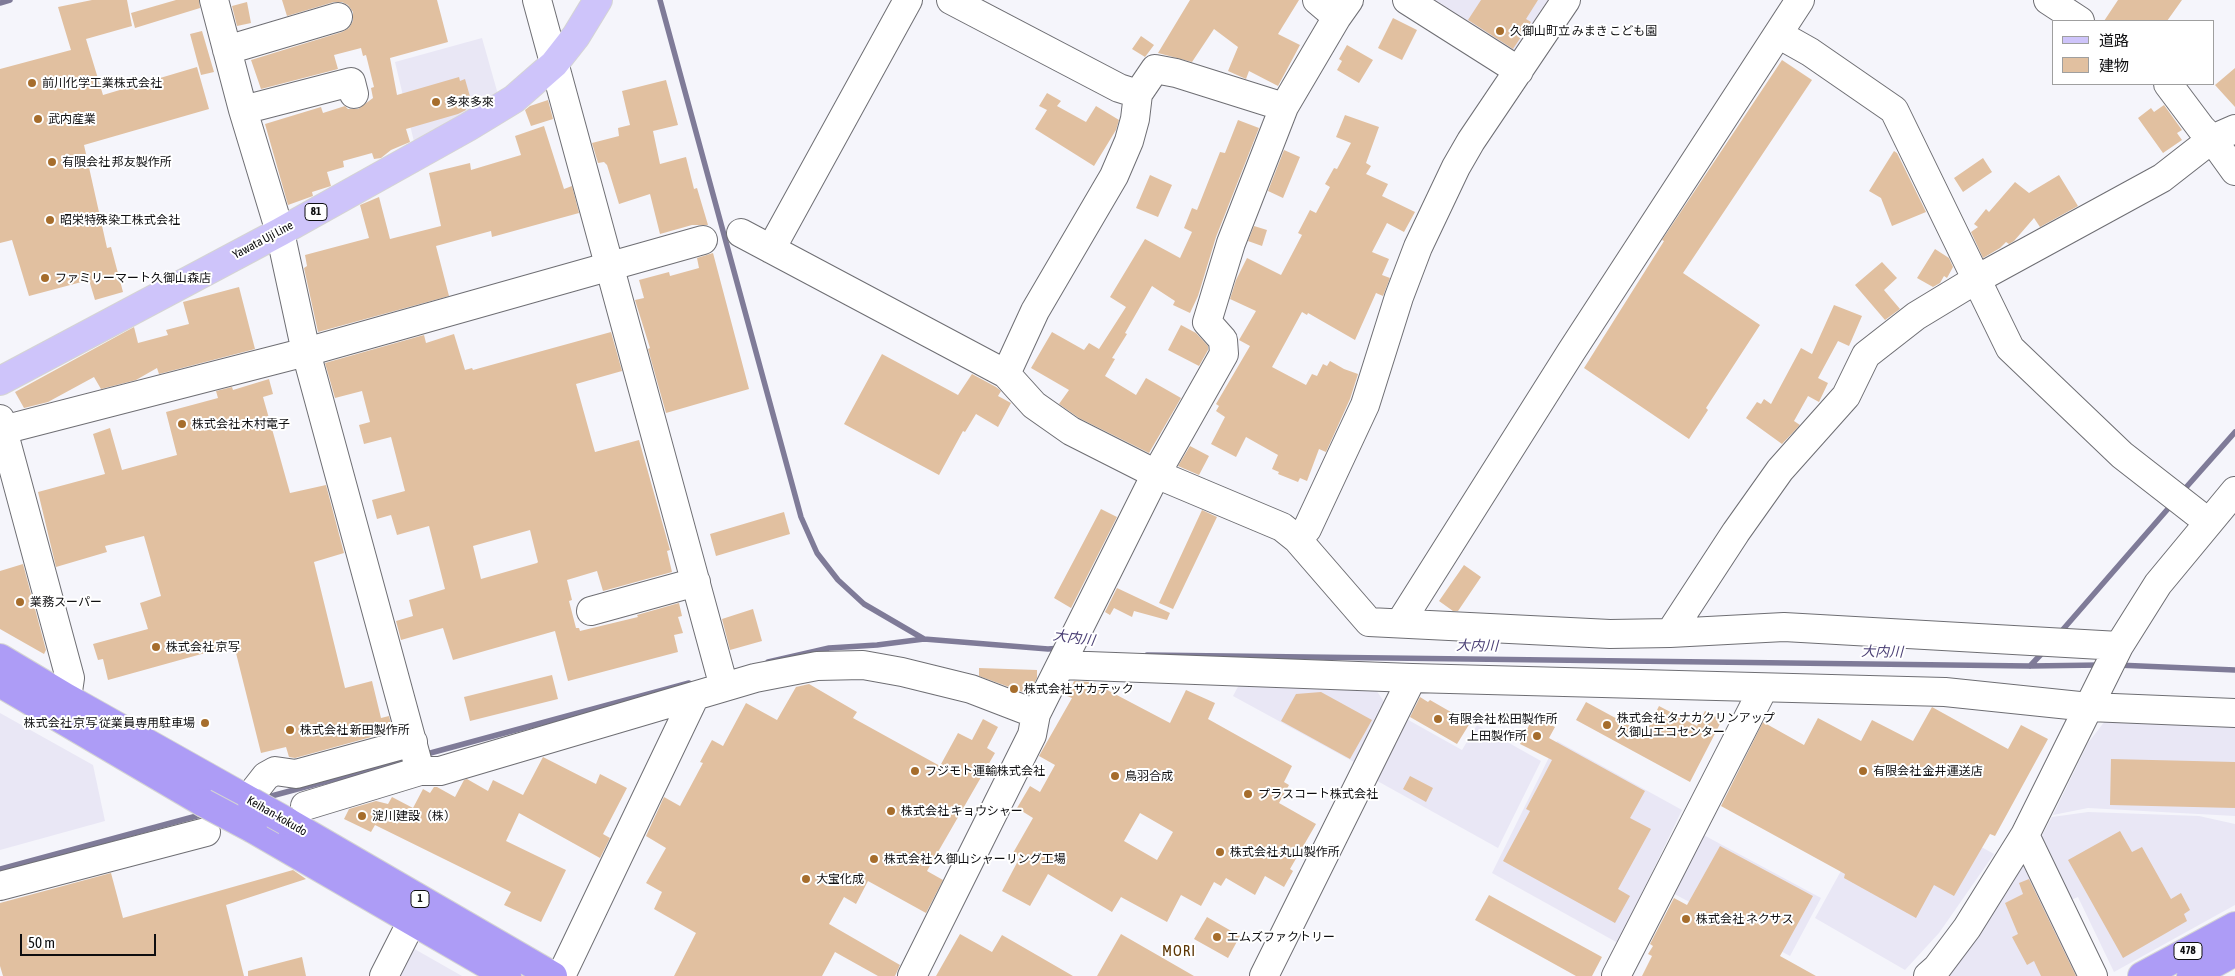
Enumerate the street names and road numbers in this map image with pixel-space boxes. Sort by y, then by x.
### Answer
road number: 81 [305,203,327,220]
street label: Yawata Uji Line [230,218,296,262]
street label: Keihan-kokudo [244,793,310,839]
road number: 1 [411,891,429,908]
road number: 478 [2174,942,2202,959]

